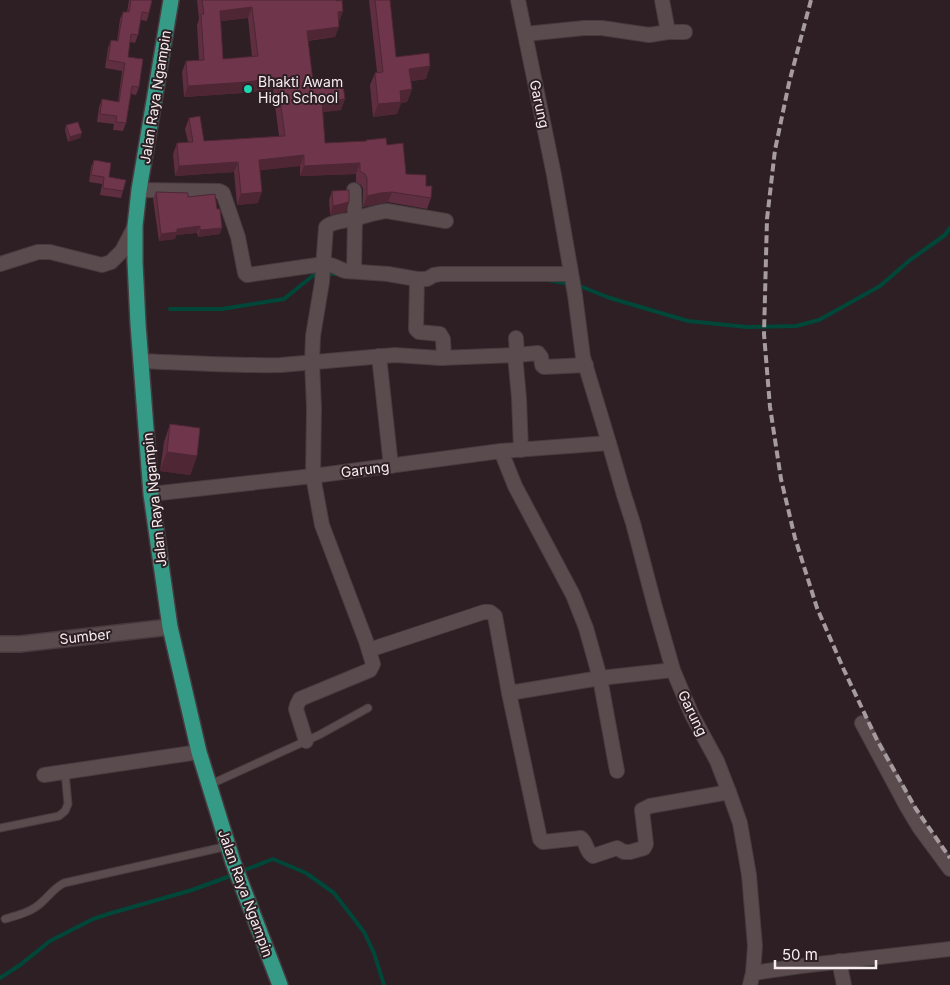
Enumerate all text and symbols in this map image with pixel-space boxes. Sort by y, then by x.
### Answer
street label: Jalan Raya Ngampin [136,29,174,165]
place label: Bhakti Awam High School [258,73,343,106]
street label: Garung [527,78,553,130]
marker: Bhakti Awam High School [242,83,254,95]
street label: Jalan Raya Ngampin [138,432,170,568]
street label: Garung [340,458,390,480]
street label: Sumber [58,625,112,647]
street label: Garung [675,687,711,739]
street label: Jalan Raya Ngampin [215,827,277,959]
scale bar [775,938,876,970]
text: 50 m [782,945,818,964]

